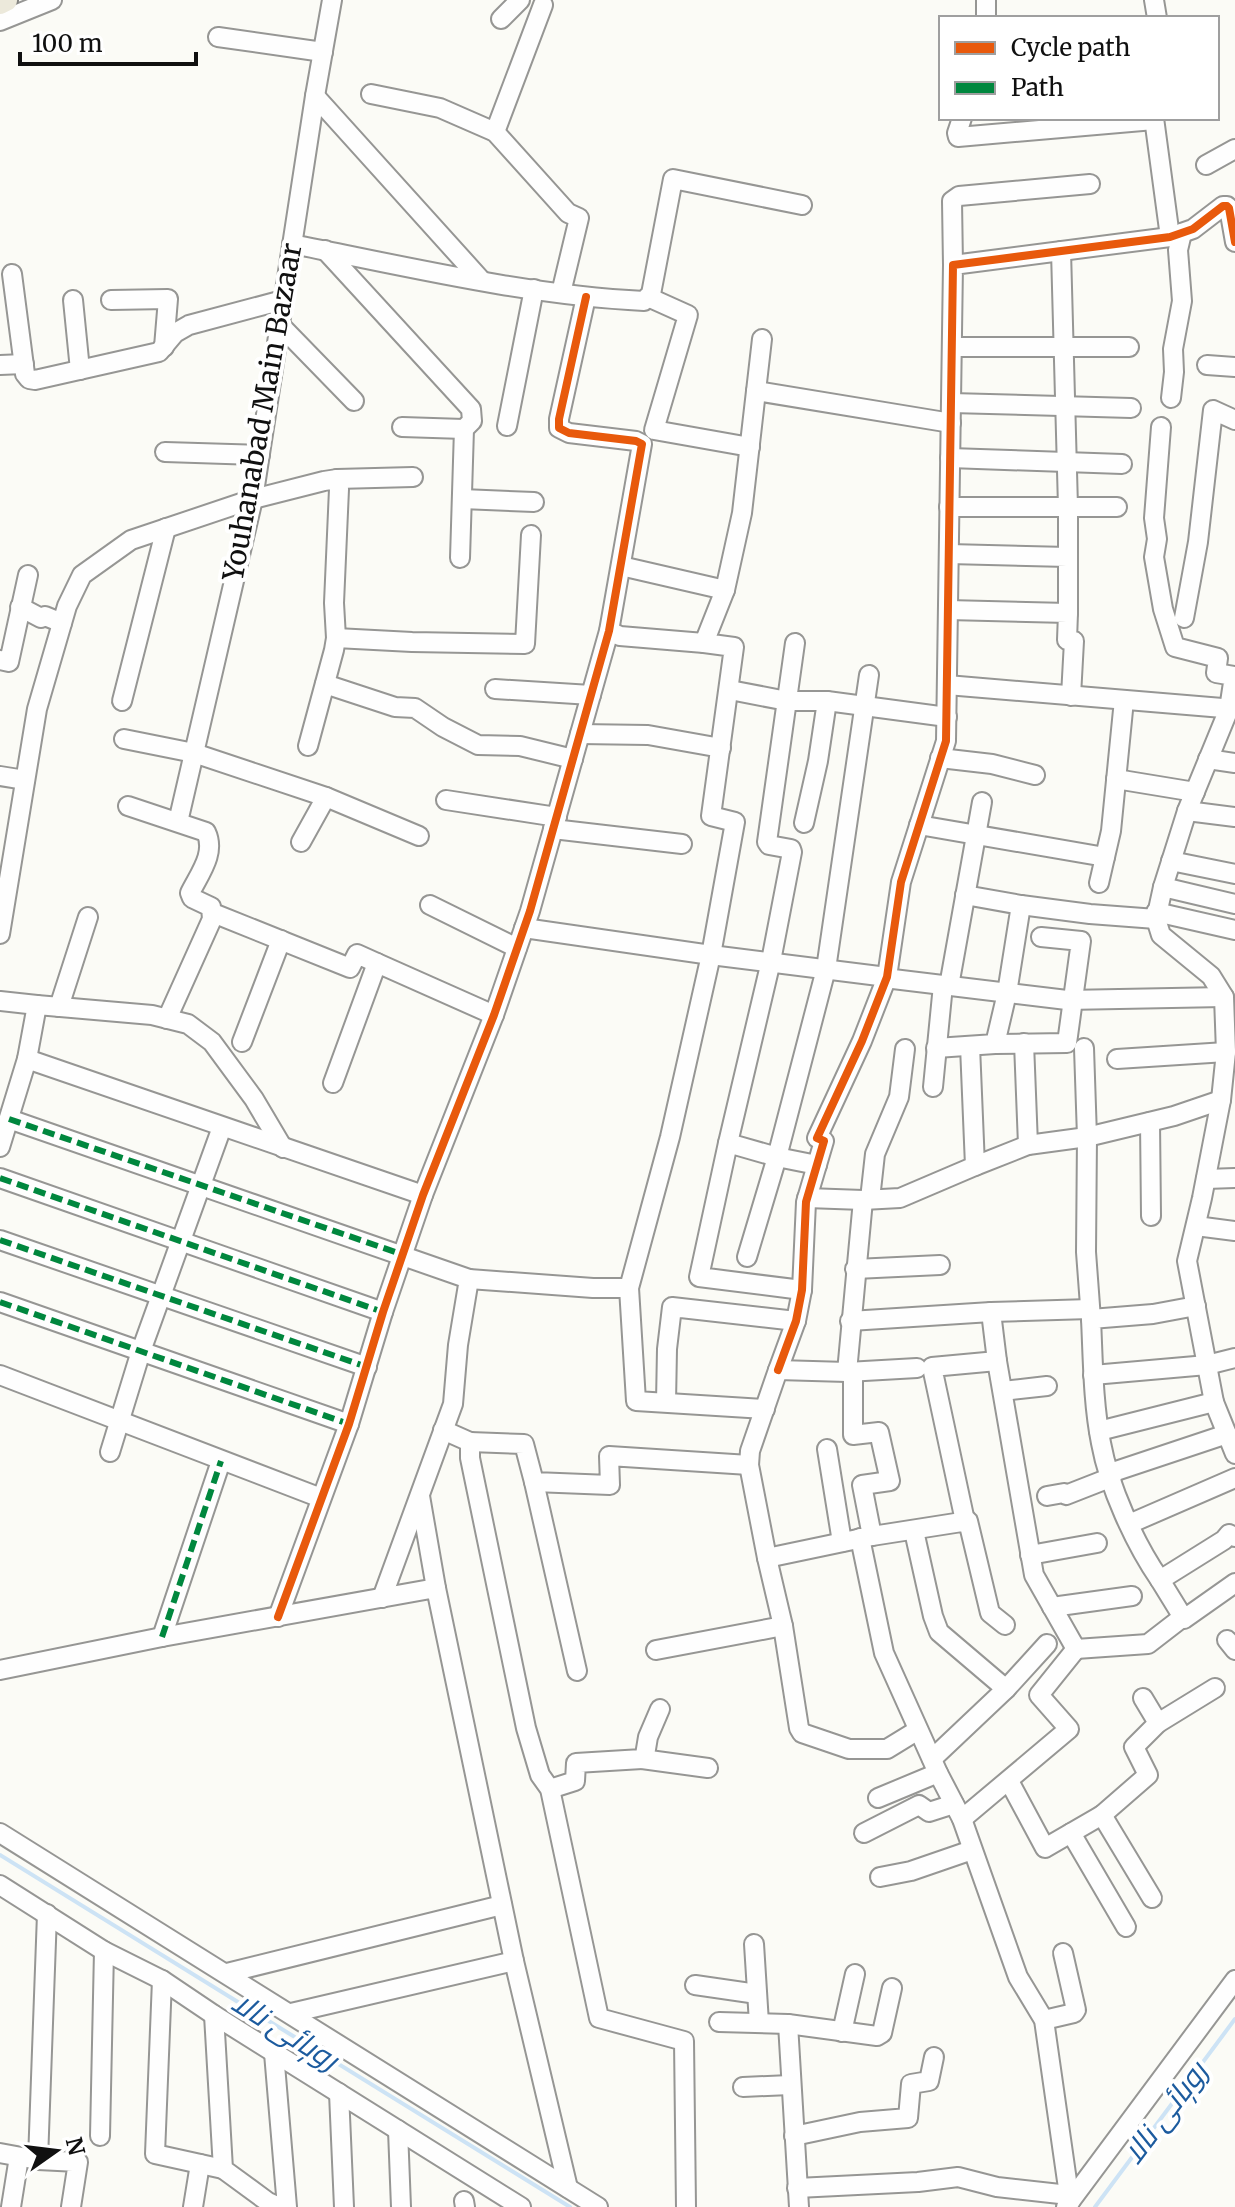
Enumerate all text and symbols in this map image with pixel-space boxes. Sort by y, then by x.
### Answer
scale bar [20,16,196,66]
legend [939,16,1219,120]
text: 100 m [32,28,103,59]
text: Cycle path [1011,32,1130,63]
text: Path [1011,72,1064,103]
street label: Youhanabad Main Bazaar [214,240,309,585]
water label: روہائی نالا [225,1983,348,2080]
water label: روہائی نالا [1113,2052,1217,2172]
north arrow [16,2111,96,2191]
text: N [60,2134,91,2159]

